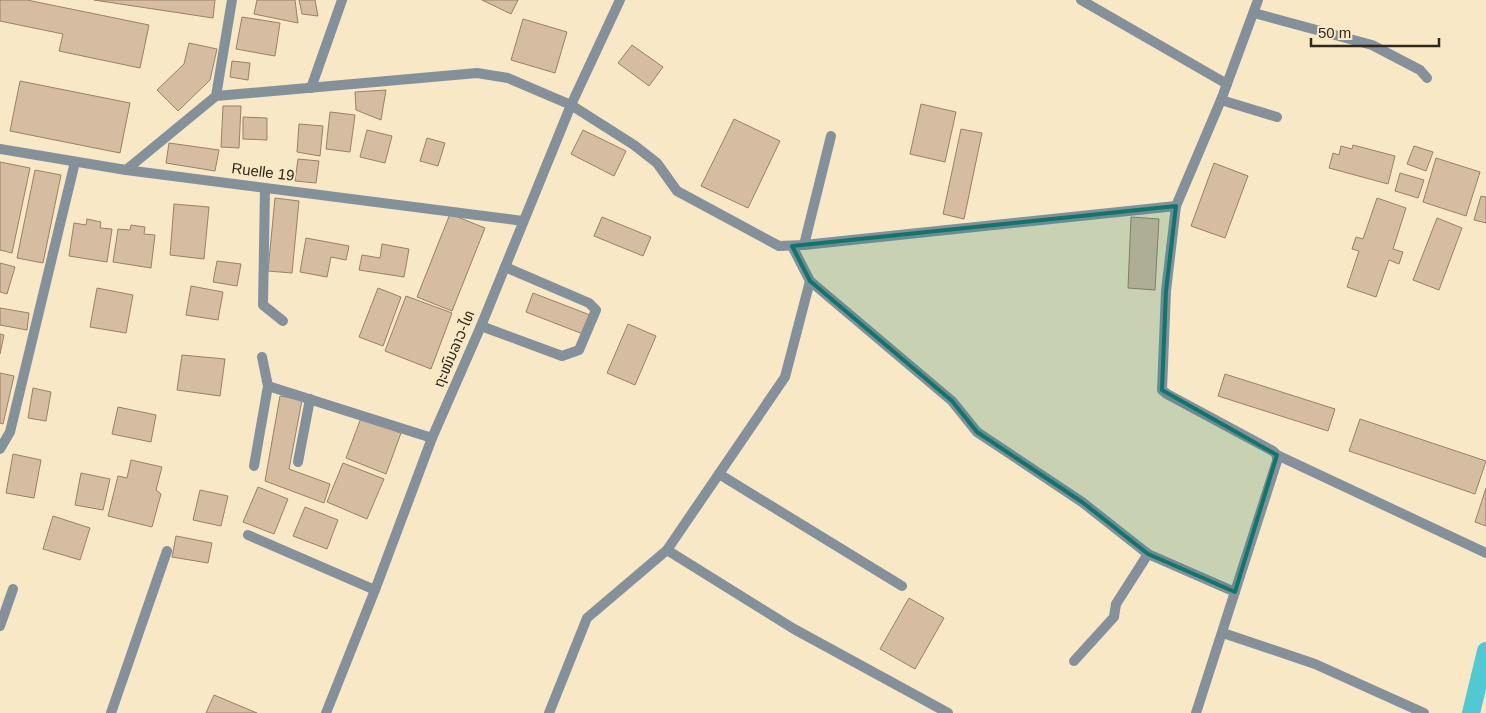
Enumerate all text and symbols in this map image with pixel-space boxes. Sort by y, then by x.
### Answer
scale bar [1311,15,1438,47]
text: 50 m [1318,24,1351,41]
street label: Ruelle 19 [231,159,296,184]
street label: ຖະໜົນລາວ-ໄທ [430,308,477,390]

